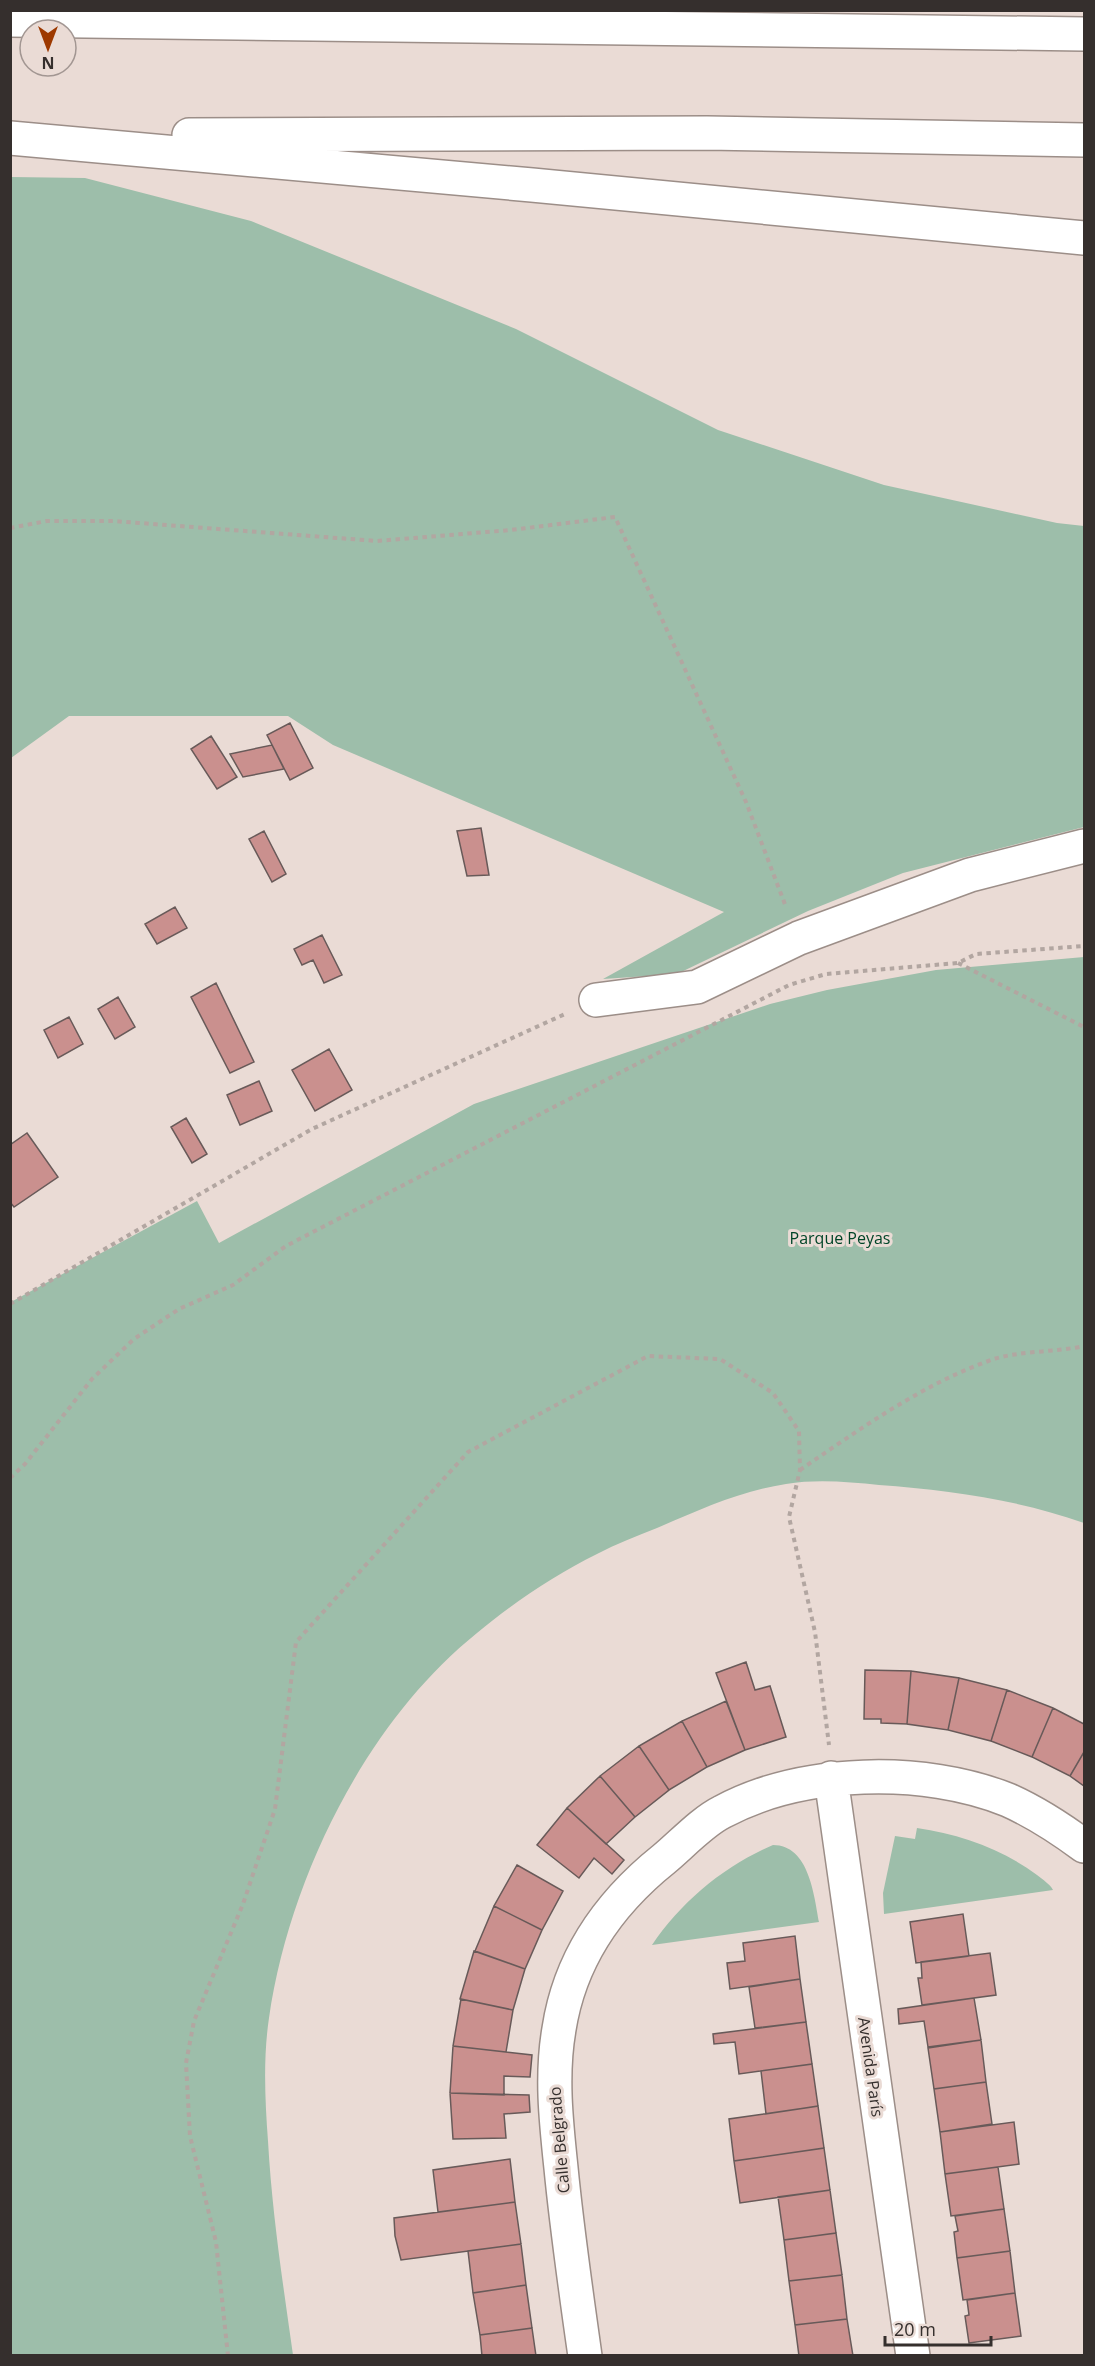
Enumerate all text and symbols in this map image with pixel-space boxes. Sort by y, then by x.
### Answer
north arrow [18,18,78,78]
text: N [41,52,55,74]
park label: Parque Peyas [790,1227,890,1249]
street label: Avenida París [853,2016,889,2118]
street label: Calle Belgrado [543,2086,575,2194]
scale bar [885,2309,992,2347]
text: 20 m [894,2317,936,2341]

